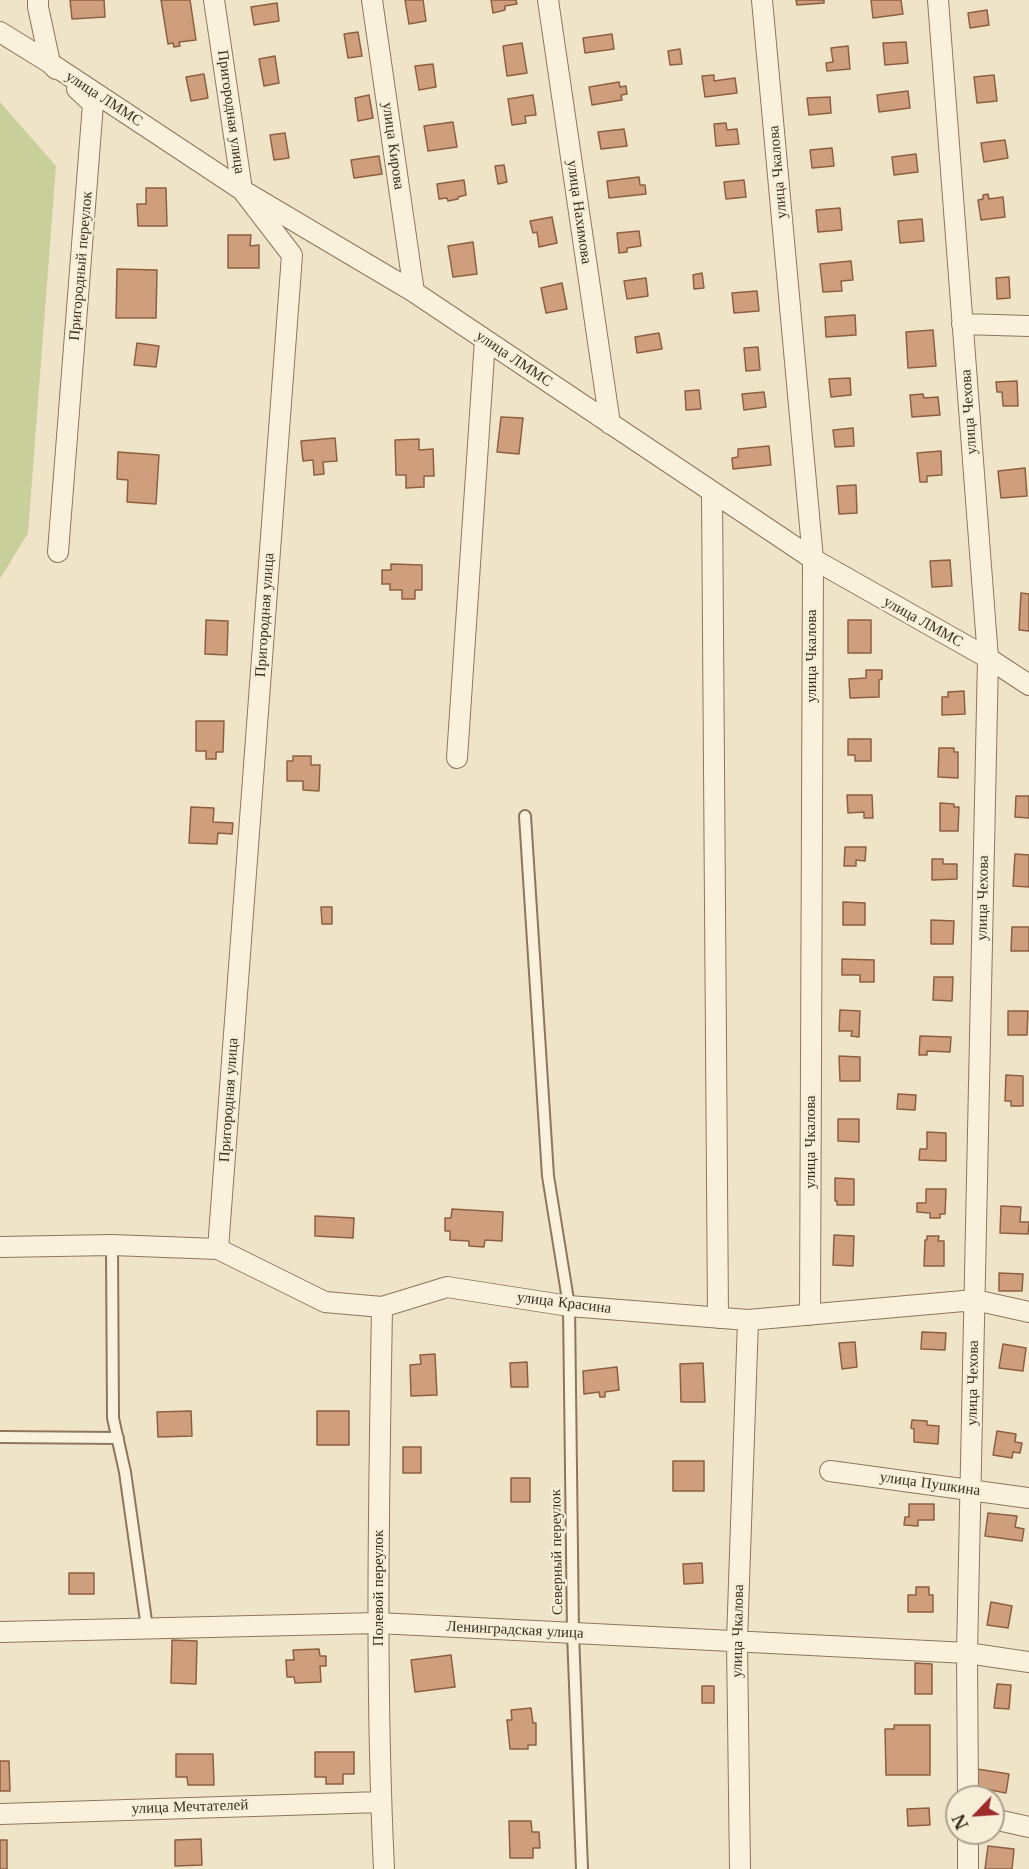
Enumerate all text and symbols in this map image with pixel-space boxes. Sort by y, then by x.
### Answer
street label: Пригородная улица [213,49,249,175]
street label: улица ЛММС [62,67,146,131]
street label: улица Кирова [378,101,408,191]
street label: улица Чкалова [765,125,791,219]
street label: улица Нахимова [563,159,595,265]
street label: Пригородный переулок [66,191,96,341]
street label: улица ЛММС [472,327,556,391]
street label: улица Чехова [957,369,981,455]
street label: Пригородная улица [252,552,278,678]
street label: улица ЛММС [880,593,966,651]
street label: улица Чкалова [803,609,821,703]
street label: улица Чехова [973,855,993,941]
street label: Пригородная улица [216,1037,242,1163]
street label: улица Чкалова [802,1095,820,1189]
street label: улица Красина [516,1288,612,1318]
street label: улица Чехова [963,1340,983,1426]
street label: улица Пушкина [879,1468,981,1500]
street label: Северный переулок [547,1489,567,1615]
street label: Полевой переулок [370,1530,388,1646]
street label: улица Чкалова [728,1584,748,1678]
street label: Ленинградская улица [446,1617,584,1643]
north arrow [945,1785,1005,1845]
street label: улица Мечтателей [131,1796,249,1818]
text: N [948,1811,973,1833]

